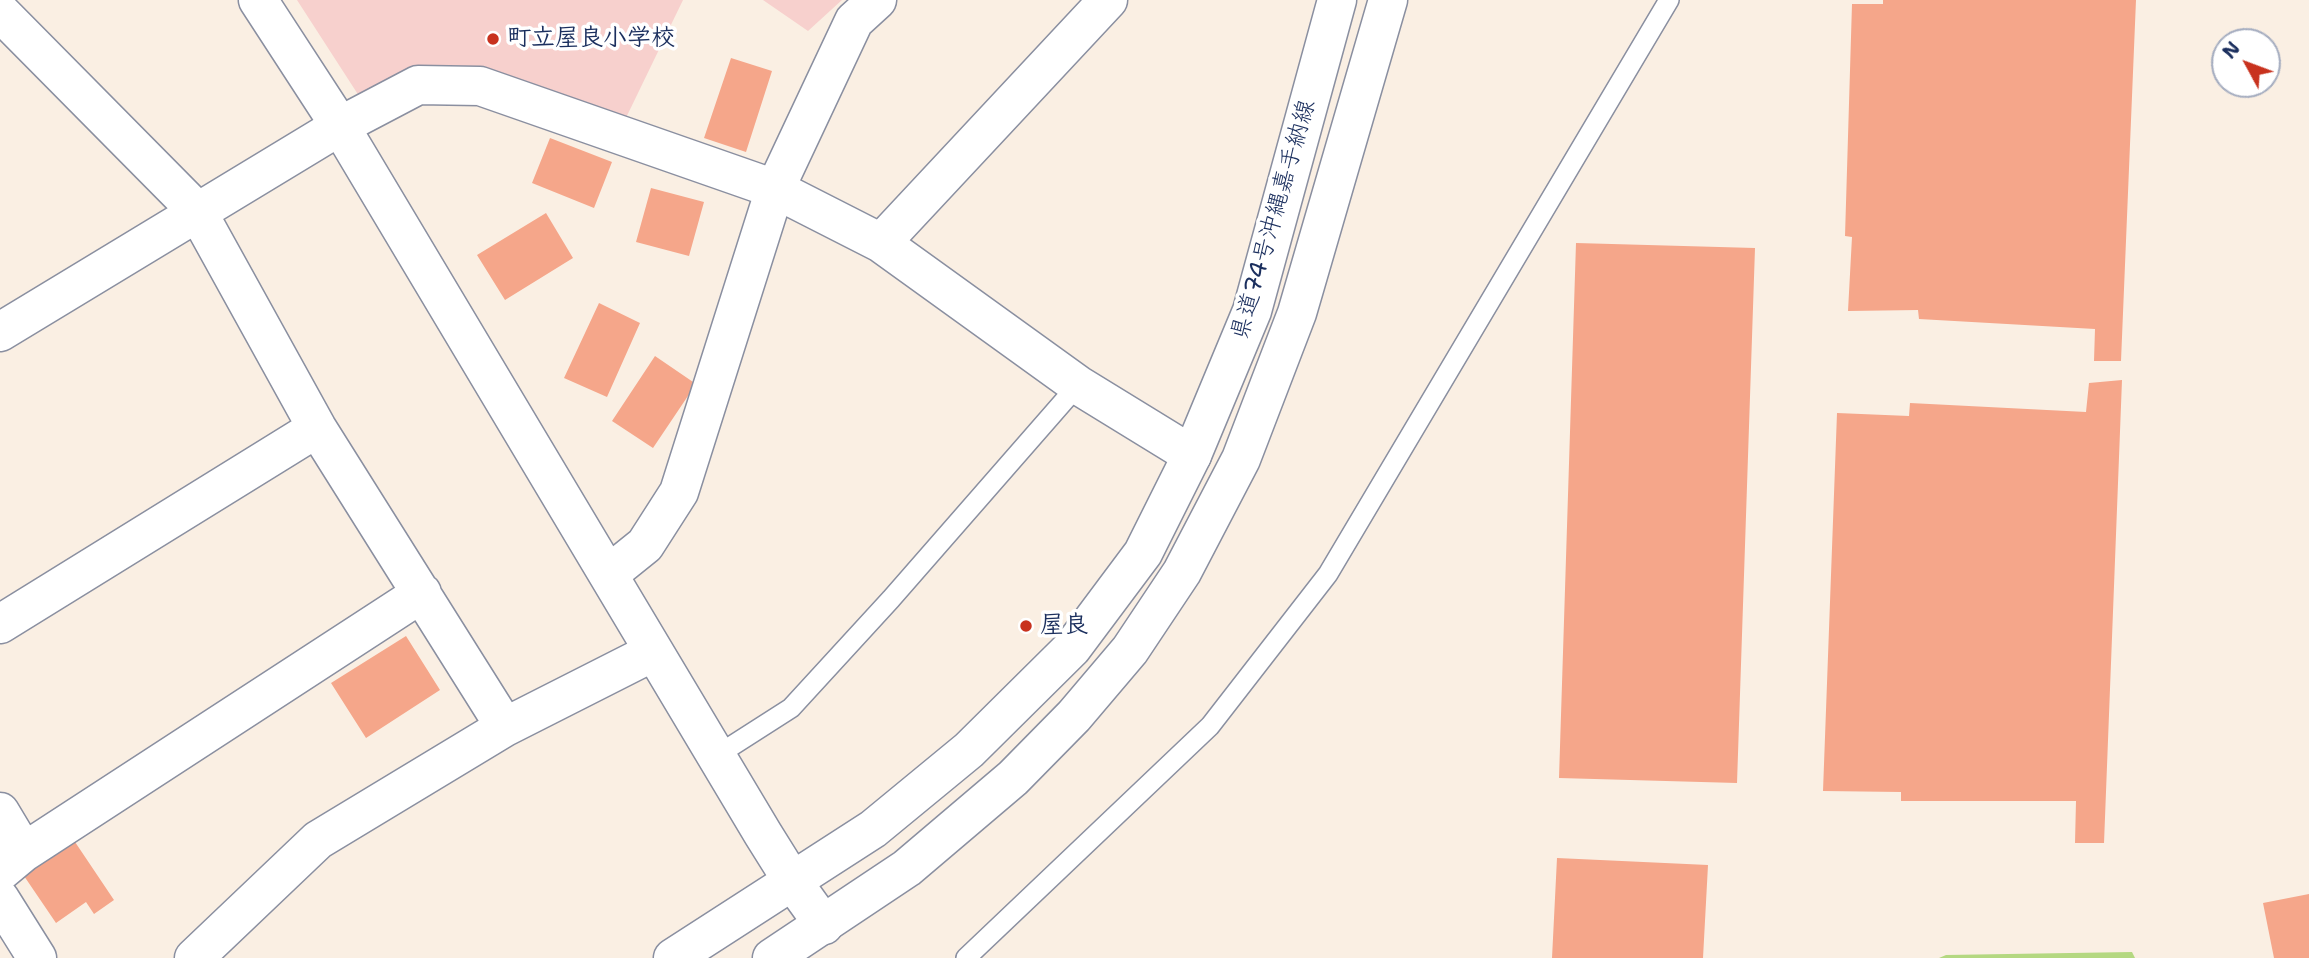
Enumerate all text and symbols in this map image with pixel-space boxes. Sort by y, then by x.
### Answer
place label: 町立屋良小学校 [507,25,675,53]
north arrow [2211,28,2281,98]
marker: 町立屋良小学校 [485,31,501,47]
text: N [2217,36,2246,64]
street label: 県道74号沖縄嘉手納線 [1226,97,1322,343]
place label: 屋良 [1040,612,1088,640]
marker: 屋良 [1018,618,1034,634]

